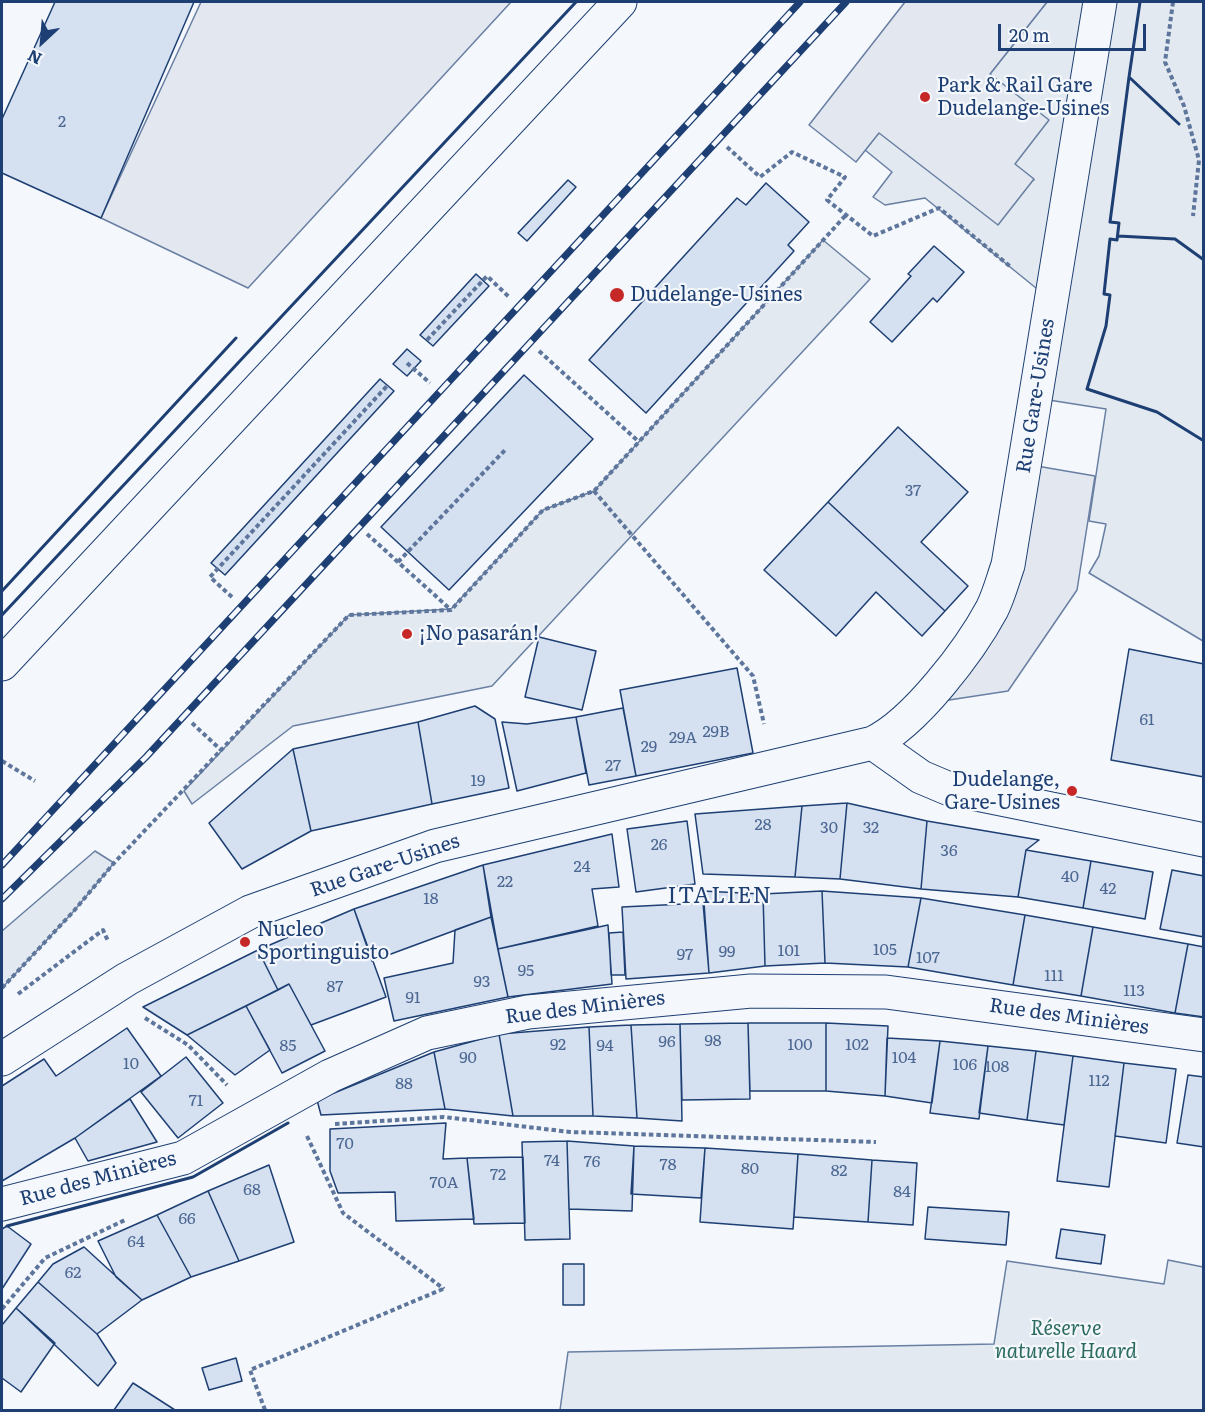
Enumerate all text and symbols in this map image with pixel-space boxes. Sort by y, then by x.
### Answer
north arrow [12,12,72,72]
scale bar [1001,12,1150,50]
text: 20 m [1009,21,1050,48]
text: N [23,44,45,72]
place label: Park & Rail Gare Dudelange-Usines [937,74,1109,121]
marker: Park & Rail Gare Dudelange-Usines [918,90,932,104]
house number: 2 [58,112,66,132]
place label: Dudelange-Usines [630,283,802,307]
marker: Dudelange-Usines [608,286,626,304]
street label: Rue Gare-Usines [1012,317,1060,475]
house number: 37 [905,481,921,501]
place label: ¡No pasarán! [419,622,539,646]
marker: ¡No pasarán! [400,627,414,641]
house number: 61 [1139,710,1155,730]
house number: 29B [702,722,730,742]
house number: 29A [669,728,697,748]
house number: 29 [641,737,657,757]
house number: 27 [605,756,621,776]
place label: Dudelange, Gare-Usines [944,768,1060,815]
house number: 19 [471,771,485,791]
marker: Dudelange, Gare-Usines [1065,784,1079,798]
house number: 28 [755,815,771,835]
house number: 30 [820,818,838,838]
house number: 32 [863,818,879,838]
street label: Rue Gare-Usines [307,829,463,903]
house number: 26 [651,835,667,855]
house number: 36 [940,841,958,861]
house number: 24 [574,857,590,877]
house number: 40 [1061,867,1079,887]
house number: 22 [497,872,513,892]
house number: 42 [1100,879,1116,899]
district label: ITALIEN [667,884,773,910]
house number: 18 [423,889,439,909]
place label: Nucleo Sportinguisto [257,918,389,965]
marker: Nucleo Sportinguisto [238,935,252,949]
house number: 105 [873,940,897,960]
house number: 101 [778,941,800,961]
house number: 99 [719,942,735,962]
house number: 97 [677,945,693,965]
house number: 107 [916,948,940,968]
house number: 95 [518,961,534,981]
house number: 111 [1044,966,1064,986]
house number: 93 [473,972,491,992]
house number: 87 [327,977,343,997]
house number: 113 [1123,981,1145,1001]
street label: Rue des Minières [504,986,666,1030]
house number: 91 [406,988,420,1008]
street label: Rue des Minières [988,994,1150,1040]
house number: 98 [704,1031,722,1051]
house number: 96 [659,1032,675,1052]
house number: 92 [550,1035,566,1055]
house number: 100 [787,1035,813,1055]
house number: 102 [845,1035,869,1055]
house number: 85 [280,1036,296,1056]
house number: 94 [596,1036,614,1056]
house number: 90 [459,1048,477,1068]
house number: 104 [892,1048,916,1068]
house number: 10 [123,1054,139,1074]
house number: 106 [953,1055,977,1075]
house number: 108 [985,1057,1009,1077]
house number: 112 [1088,1071,1110,1091]
house number: 88 [395,1074,413,1094]
house number: 71 [189,1091,203,1111]
house number: 70 [336,1134,354,1154]
street label: Rue des Minières [17,1147,179,1211]
house number: 74 [544,1151,560,1171]
house number: 76 [584,1152,600,1172]
house number: 78 [660,1155,676,1175]
house number: 80 [741,1159,759,1179]
house number: 82 [831,1161,847,1181]
house number: 72 [490,1165,506,1185]
house number: 70A [429,1173,459,1193]
house number: 68 [243,1180,261,1200]
house number: 84 [893,1182,911,1202]
house number: 66 [178,1209,196,1229]
house number: 64 [127,1232,145,1252]
house number: 62 [65,1263,81,1283]
park label: Réserve naturelle Haard [995,1317,1137,1364]

